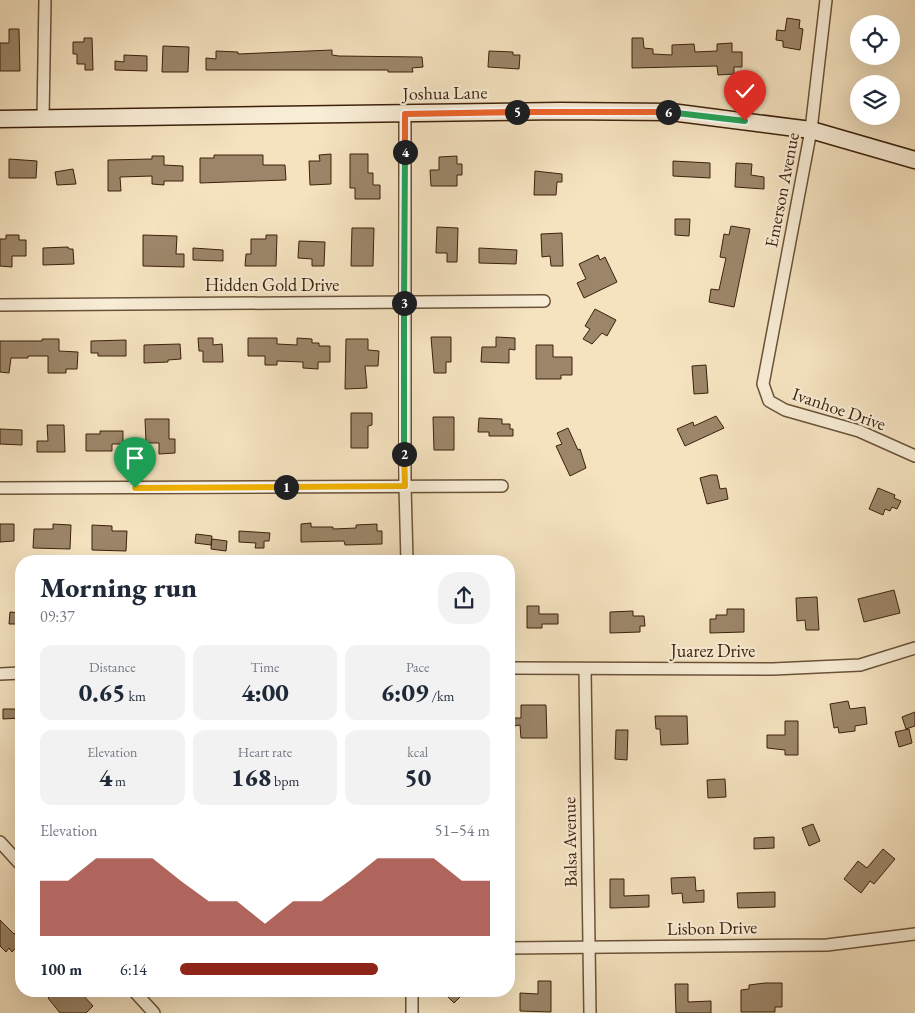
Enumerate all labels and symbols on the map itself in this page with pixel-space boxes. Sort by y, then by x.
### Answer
pin [724,70,766,121]
street label: Joshua Lane [400,80,487,105]
pin: 5 [504,100,530,124]
pin: 6 [656,100,680,124]
street label: Emerson Avenue [759,130,804,249]
pin: 4 [392,140,418,164]
street label: Hidden Gold Drive [205,273,339,296]
pin: 3 [392,290,416,316]
street label: Ivanhoe Drive [789,382,889,435]
pin [114,437,156,488]
pin: 2 [392,442,416,466]
pin: 1 [274,474,298,500]
street label: Juarez Drive [669,639,755,662]
street label: Balsa Avenue [557,797,582,887]
street label: Lisbon Drive [667,915,757,940]

